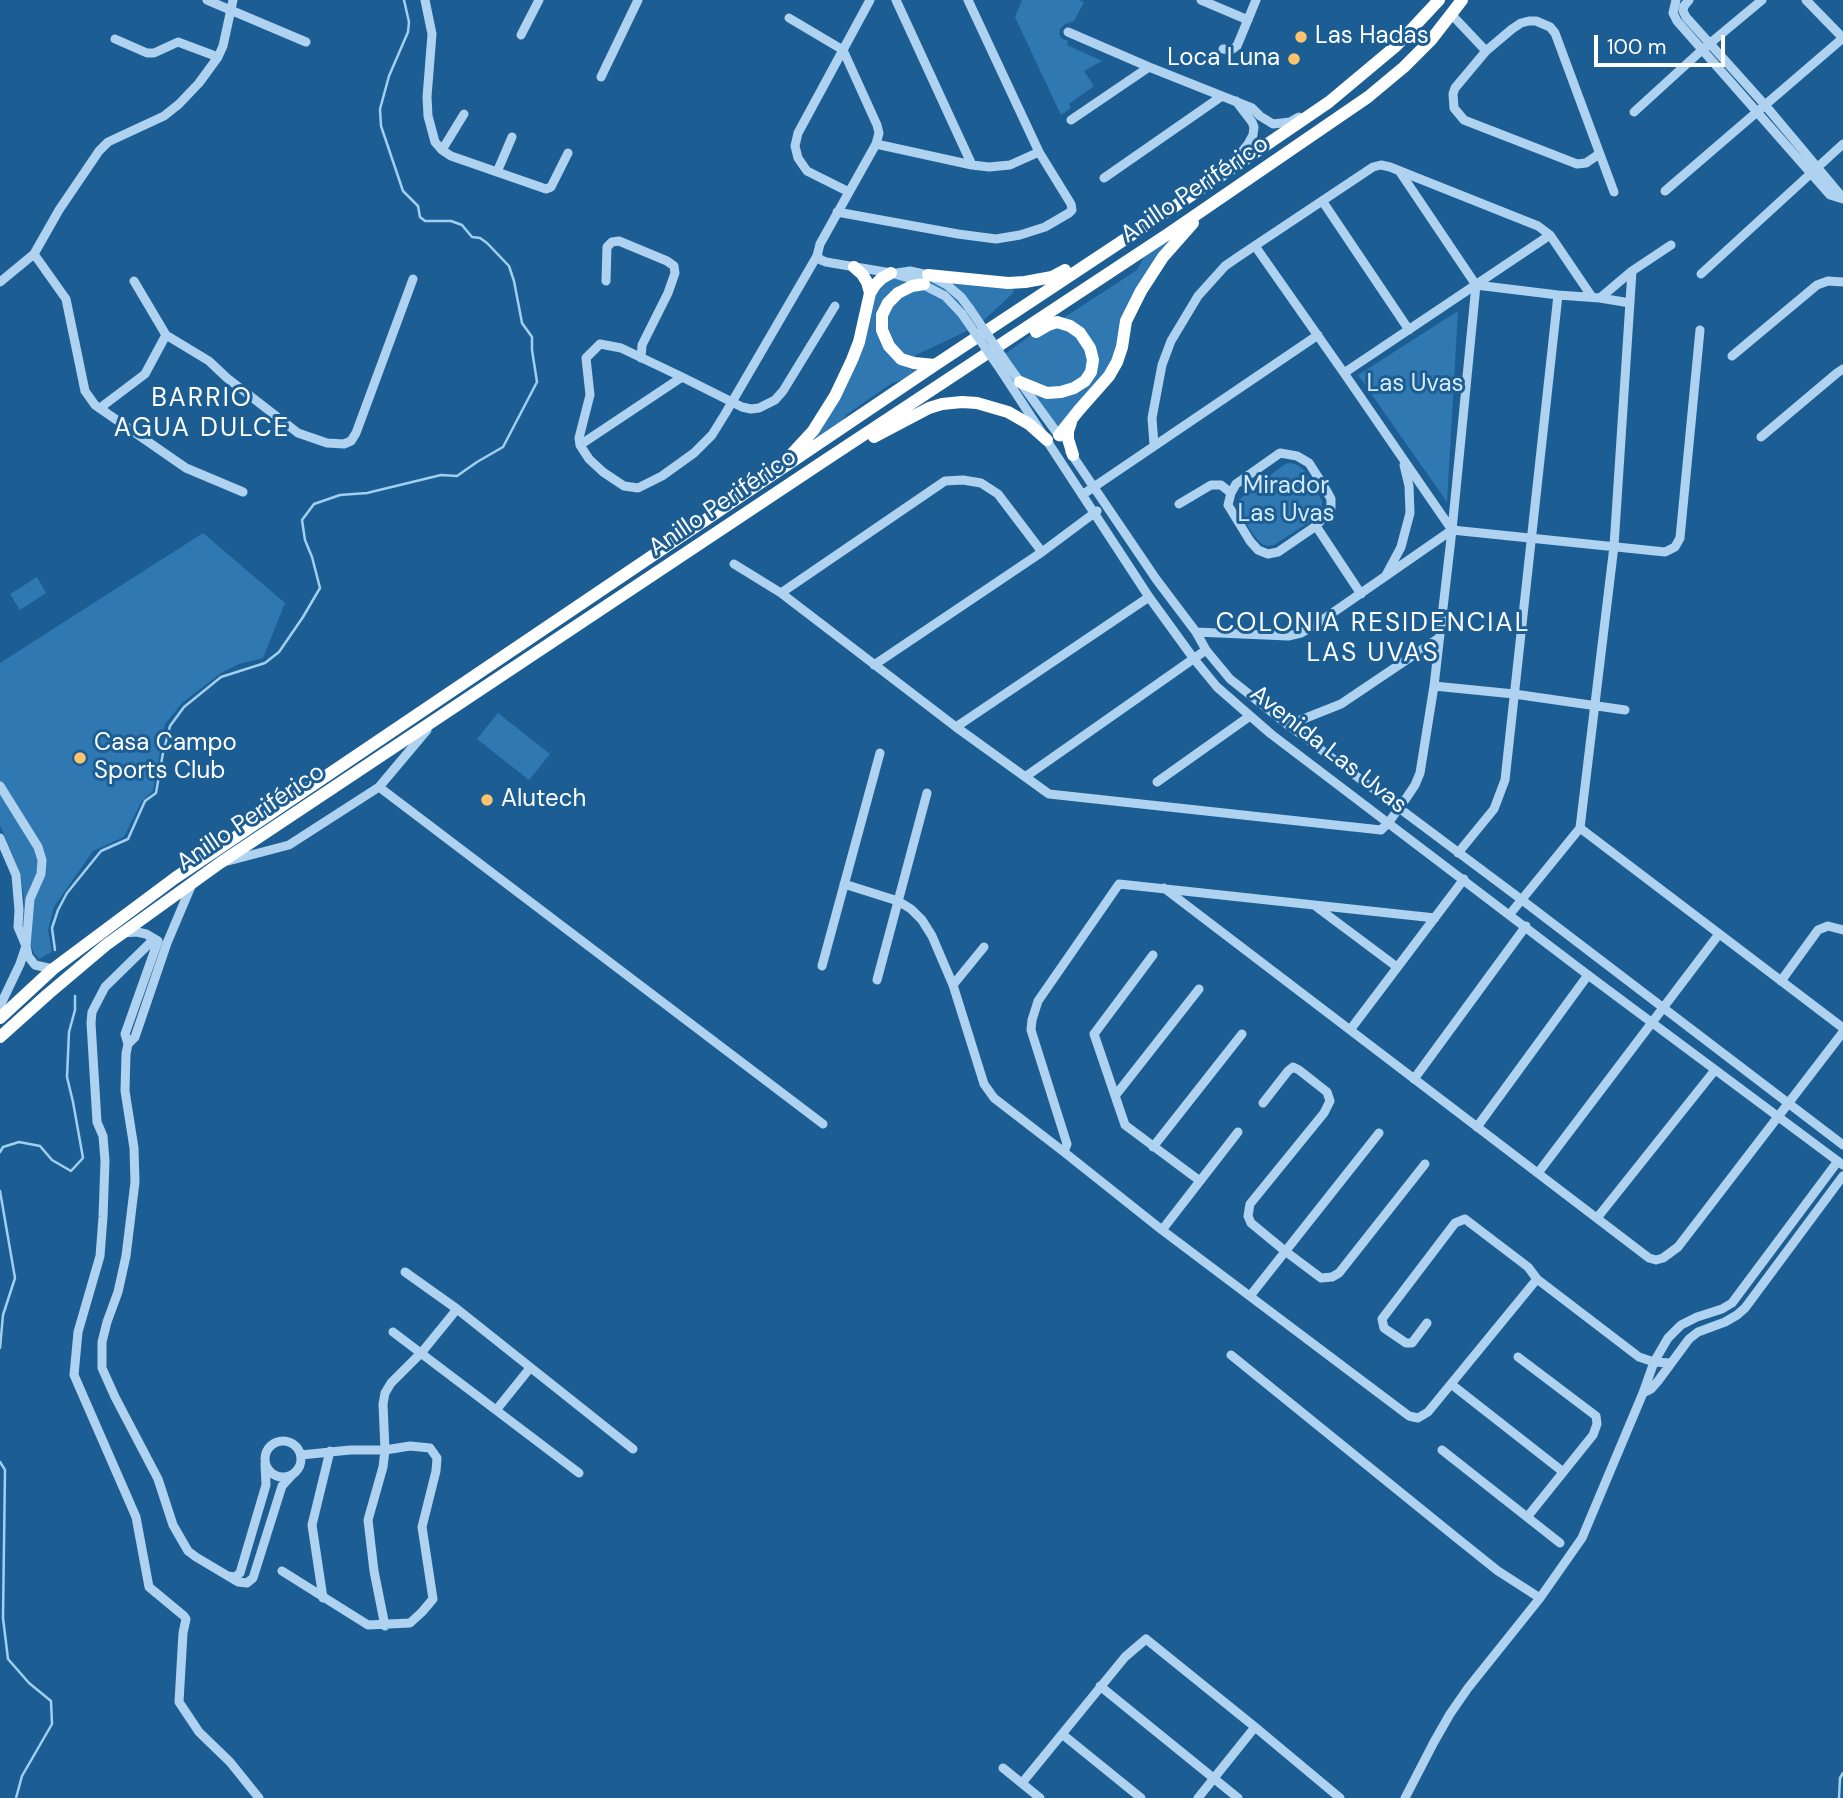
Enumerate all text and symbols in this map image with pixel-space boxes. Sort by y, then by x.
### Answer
scale bar [1598,21,1729,65]
place label: Las Hadas [1315,23,1429,51]
marker: Las Hadas [1293,29,1309,45]
text: 100 m [1607,33,1667,61]
place label: Loca Luna [1167,45,1280,73]
marker: Loca Luna [1286,51,1302,67]
street label: Anillo Periférico [1116,130,1274,250]
park label: Las Uvas [1366,371,1464,399]
district label: BARRIO AGUA DULCE [115,383,289,444]
street label: Anillo Periférico [644,443,802,563]
park label: Mirador Las Uvas [1237,473,1335,529]
district label: COLONIA RESIDENCIAL LAS UVAS [1218,608,1528,670]
street label: Avenida Las Uvas [1244,680,1412,820]
place label: Casa Campo Sports Club [94,730,237,786]
marker: Casa Campo Sports Club [72,750,88,766]
street label: Anillo Periférico [172,758,330,878]
place label: Alutech [501,786,586,814]
marker: Alutech [479,792,495,808]

